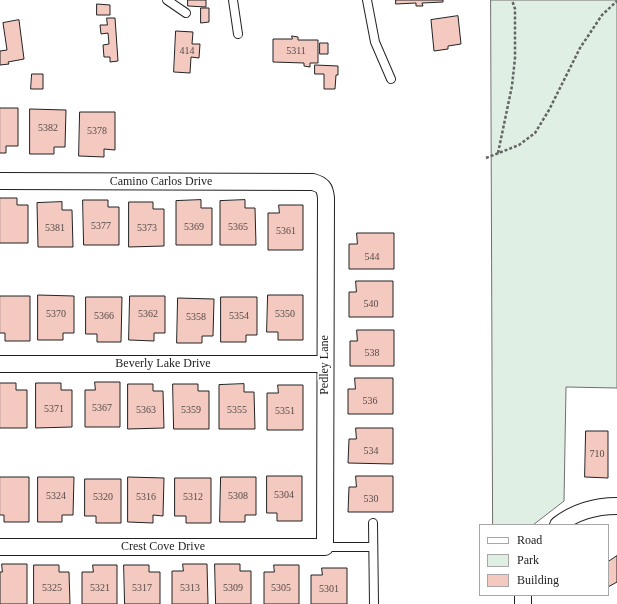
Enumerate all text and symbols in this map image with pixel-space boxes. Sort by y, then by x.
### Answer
house number: 414 [180,45,194,57]
house number: 5311 [286,45,306,57]
house number: 5382 [38,122,58,134]
house number: 5378 [87,125,107,137]
street label: Camino Carlos Drive [110,175,212,189]
house number: 5377 [91,220,111,232]
house number: 5369 [184,221,204,233]
house number: 5365 [228,221,248,233]
house number: 5381 [45,222,65,234]
house number: 5373 [137,222,157,234]
house number: 5361 [276,225,296,237]
house number: 544 [364,251,380,263]
house number: 540 [364,298,378,310]
house number: 5370 [46,308,66,320]
house number: 5362 [138,308,158,320]
house number: 5350 [275,308,295,320]
house number: 5366 [94,310,114,322]
house number: 5354 [229,310,249,322]
house number: 5358 [186,311,206,323]
street label: Pedley Lane [318,335,332,395]
house number: 538 [364,347,380,359]
street label: Beverly Lake Drive [115,357,211,371]
house number: 536 [362,395,378,407]
house number: 5367 [92,402,112,414]
house number: 5371 [44,403,64,415]
house number: 5363 [136,404,156,416]
house number: 5359 [181,404,201,416]
house number: 5355 [227,404,247,416]
house number: 5351 [275,405,295,417]
house number: 534 [364,445,378,457]
house number: 710 [590,448,604,460]
house number: 5304 [274,489,294,501]
house number: 5324 [46,490,66,502]
house number: 5308 [228,490,248,502]
house number: 5320 [93,491,113,503]
house number: 5316 [136,491,156,503]
house number: 5312 [183,491,203,503]
house number: 530 [364,493,378,505]
legend [479,524,609,596]
text: Road [517,533,542,547]
street label: Crest Cove Drive [121,540,205,554]
text: Park [517,553,539,567]
text: Building [517,573,559,587]
house number: 5325 [42,582,62,594]
house number: 5321 [90,582,110,594]
house number: 5317 [132,582,152,594]
house number: 5313 [180,582,200,594]
house number: 5309 [223,582,243,594]
house number: 5305 [271,582,291,594]
house number: 5301 [319,583,339,595]

